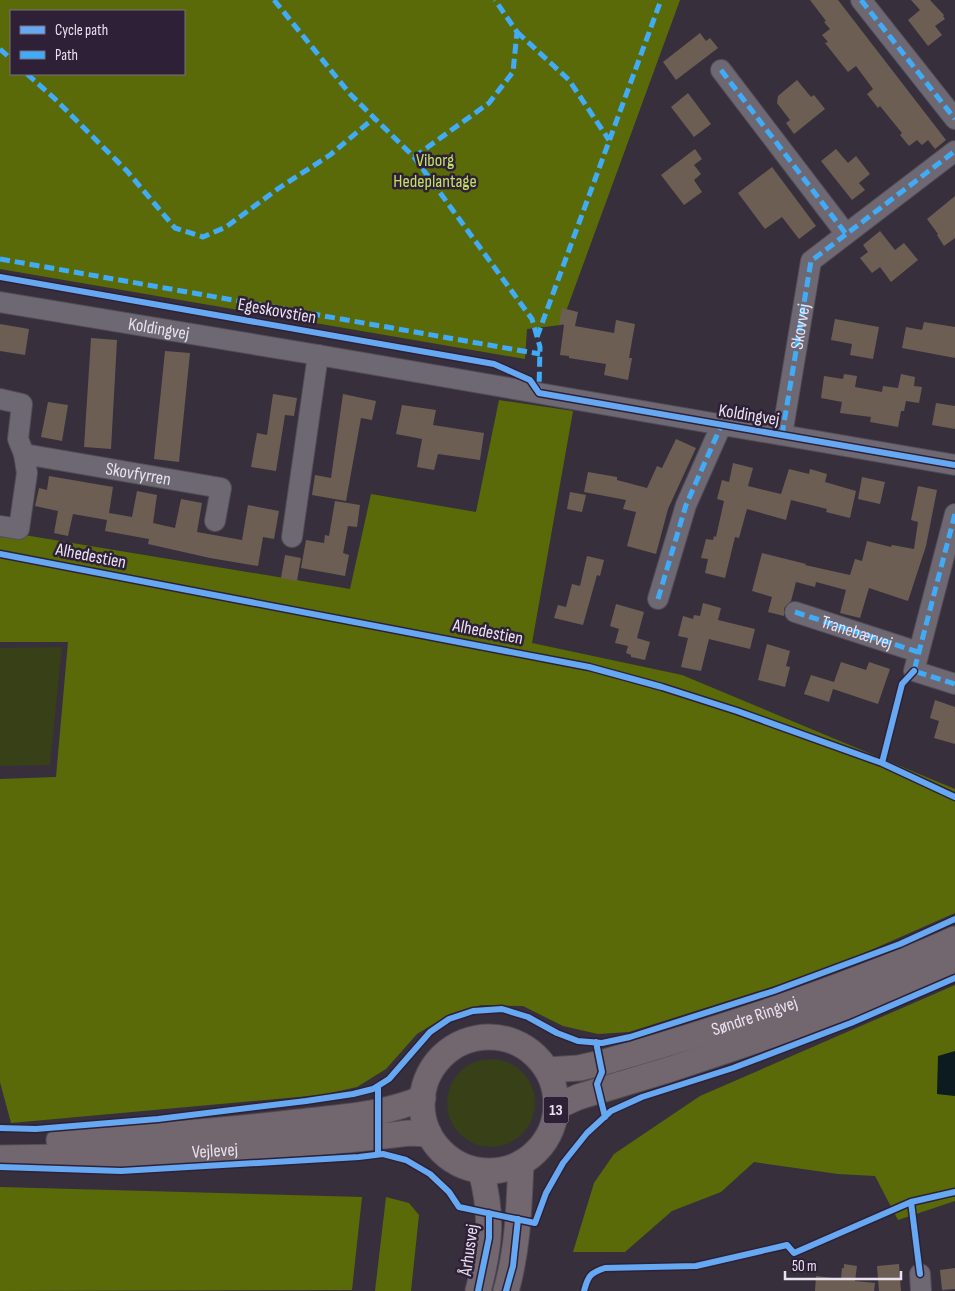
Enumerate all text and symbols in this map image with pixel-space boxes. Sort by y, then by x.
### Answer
legend [10,10,185,75]
text: Cycle path [55,21,108,40]
text: Path [55,46,78,65]
park label: Viborg Hedeplantage [393,150,477,192]
street label: Egeskovstien [236,294,318,328]
street label: Skovvej [786,302,814,351]
street label: Koldingvej [127,313,191,344]
street label: Koldingvej [717,400,781,430]
street label: Skovfyrren [104,458,173,490]
street label: Alhedestien [53,539,128,573]
street label: Tranebærvej [819,611,895,653]
street label: Alhedestien [450,615,525,649]
street label: Søndre Ringvej [709,992,800,1040]
road number: 13 [544,1096,568,1124]
street label: Vejlevej [191,1139,238,1162]
street label: Århusvej [455,1223,483,1278]
scale bar [785,1248,901,1280]
text: 50 m [792,1257,817,1276]

